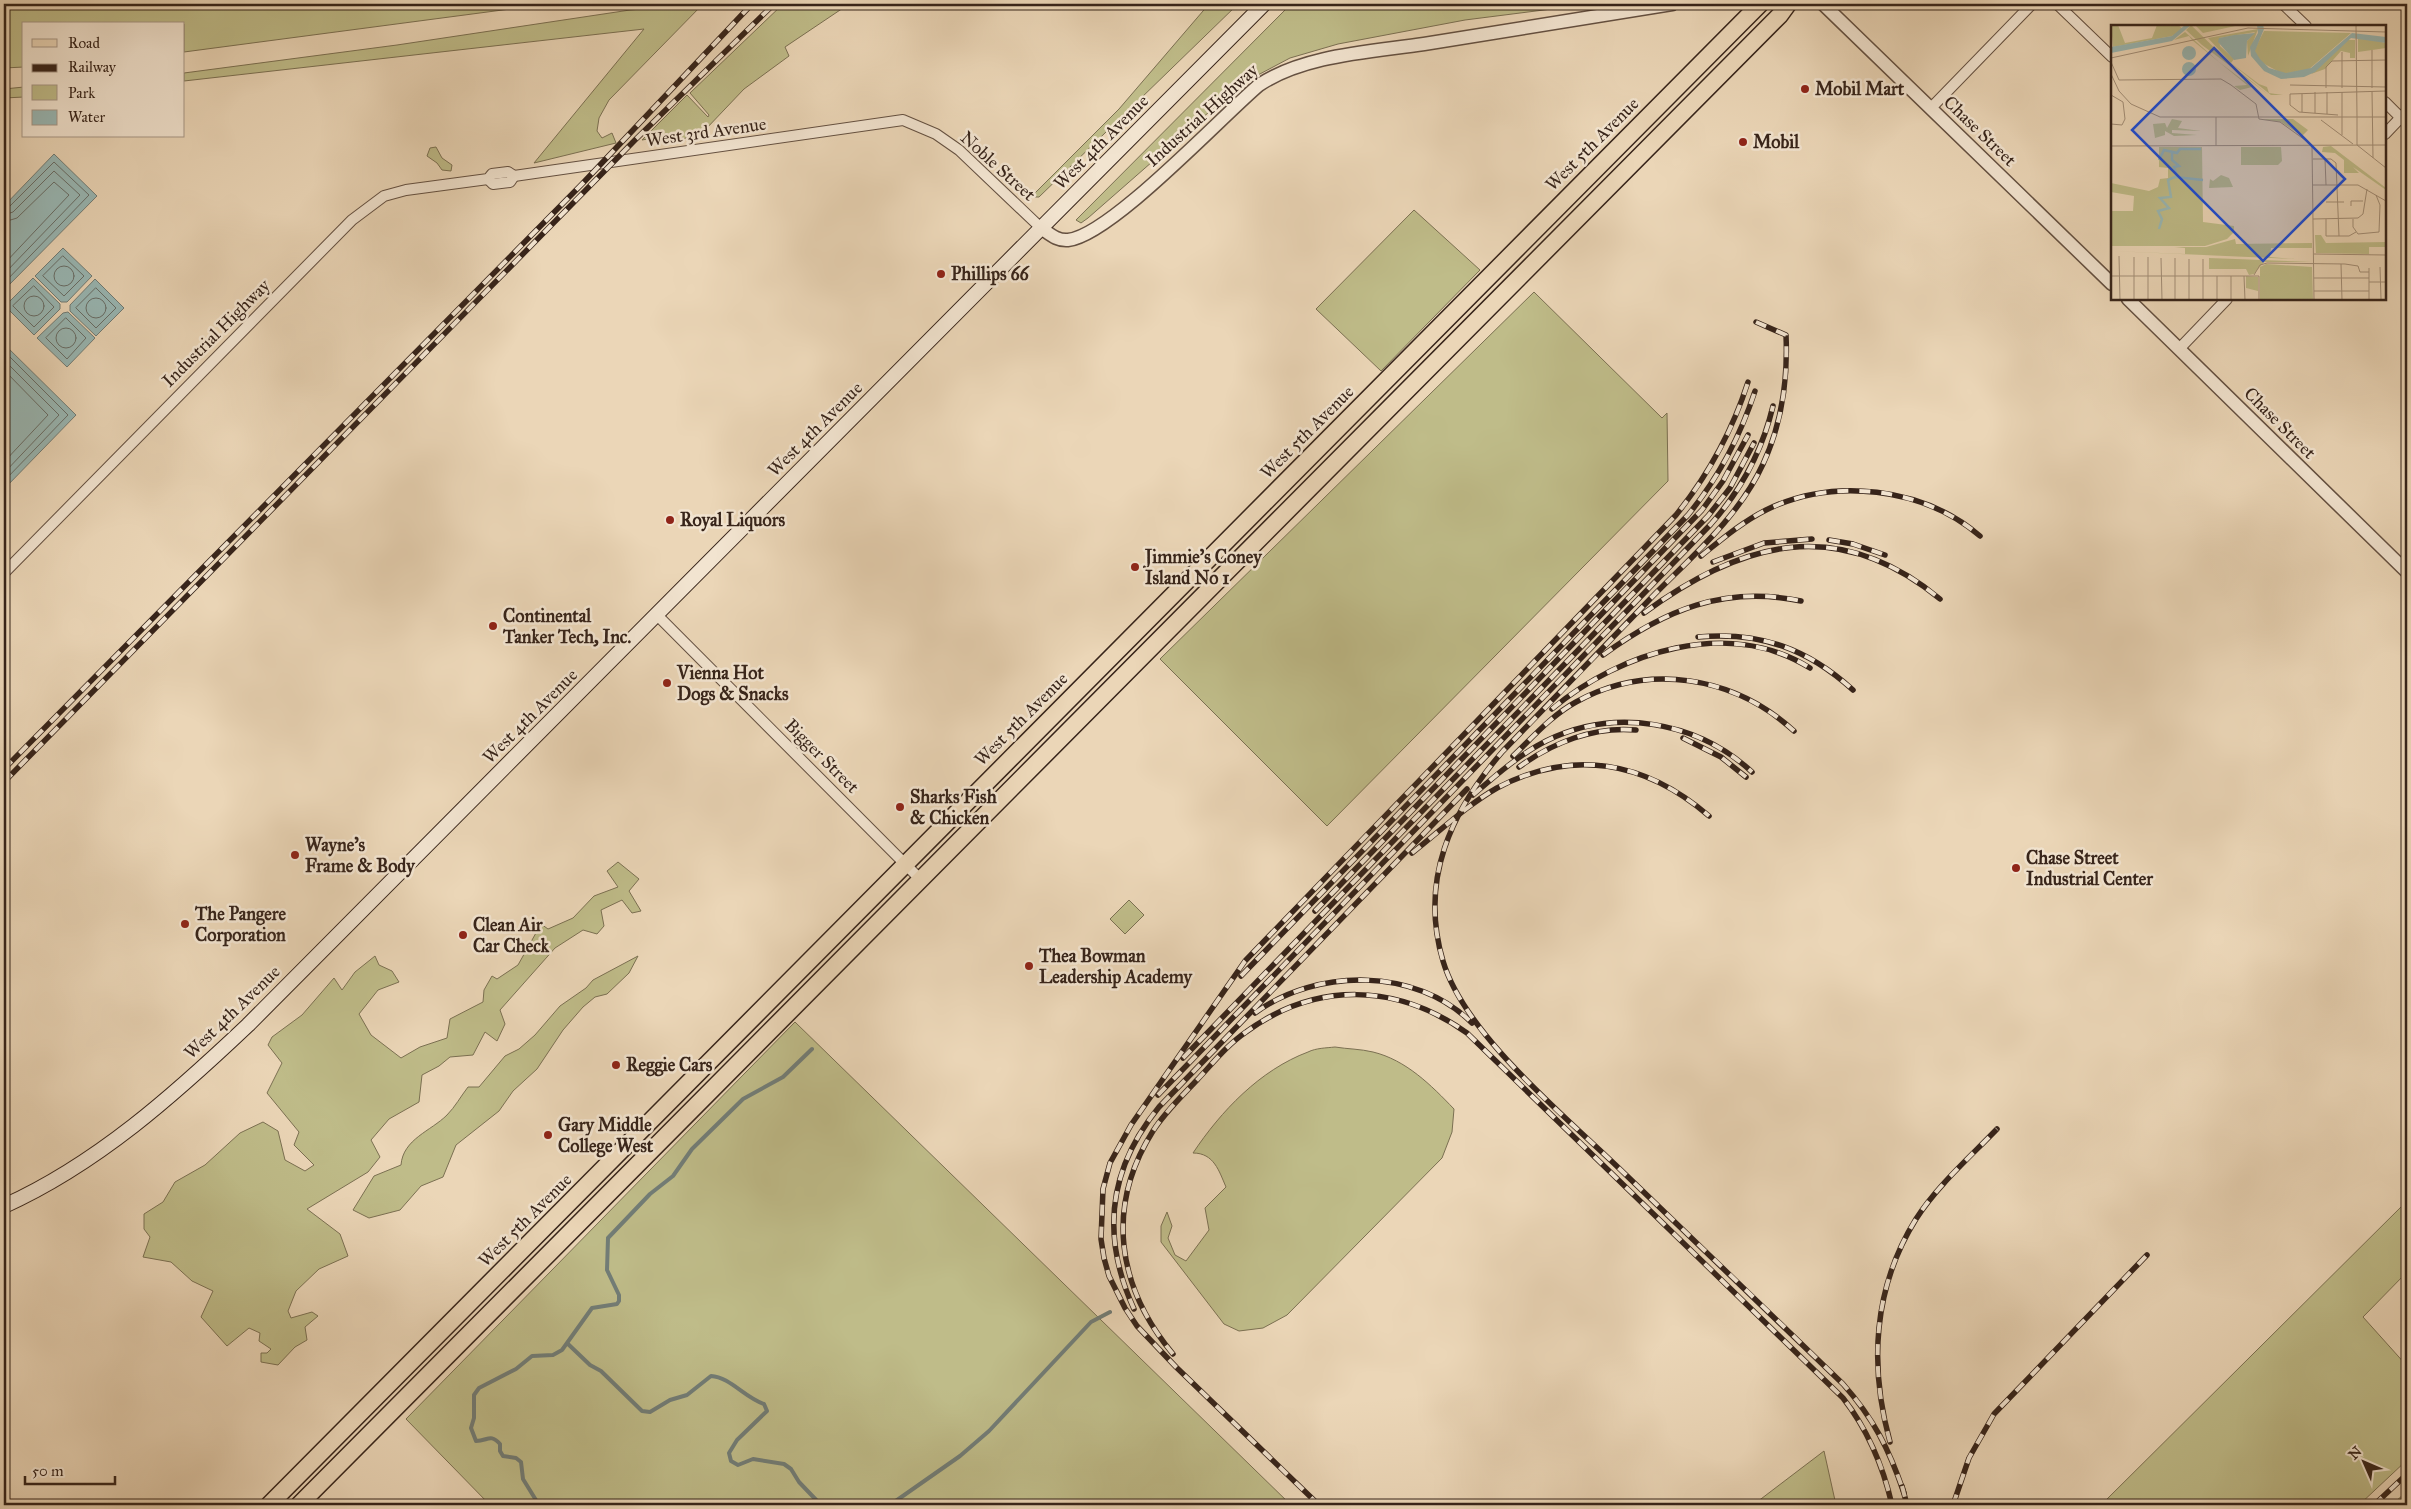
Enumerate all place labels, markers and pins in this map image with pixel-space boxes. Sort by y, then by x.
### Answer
place label: Mobil Mart [1815,78,1905,100]
marker: Mobil Mart [1799,83,1811,95]
place label: Mobil [1753,131,1800,153]
marker: Mobil [1737,136,1749,148]
place label: Phillips 66 [951,263,1030,286]
marker: Phillips 66 [935,268,947,280]
place label: Royal Liquors [680,509,786,532]
marker: Royal Liquors [664,514,676,526]
place label: Jimmie's Coney Island No 1 [1143,546,1263,589]
marker: Jimmie's Coney Island No 1 [1129,561,1141,573]
place label: Continental Tanker Tech, Inc. [502,605,631,648]
marker: Continental Tanker Tech, Inc. [487,620,499,632]
place label: Vienna Hot Dogs & Snacks [676,662,789,706]
marker: Vienna Hot Dogs & Snacks [661,677,673,689]
place label: Sharks Fish & Chicken [910,786,998,829]
marker: Sharks Fish & Chicken [894,801,906,813]
place label: Wayne’s Frame & Body [305,834,416,878]
place label: Chase Street Industrial Center [2026,847,2154,890]
marker: Wayne’s Frame & Body [289,849,301,861]
marker: Chase Street Industrial Center [2010,862,2022,874]
place label: The Pangere Corporation [194,903,286,947]
place label: Clean Air Car Check [473,914,550,957]
marker: The Pangere Corporation [179,918,191,930]
marker: Clean Air Car Check [457,929,469,941]
place label: Thea Bowman Leadership Academy [1038,945,1194,989]
marker: Thea Bowman Leadership Academy [1023,960,1035,972]
place label: Reggie Cars [626,1054,713,1077]
marker: Reggie Cars [610,1059,622,1071]
place label: Gary Middle College West [558,1114,654,1158]
marker: Gary Middle College West [542,1129,554,1141]

